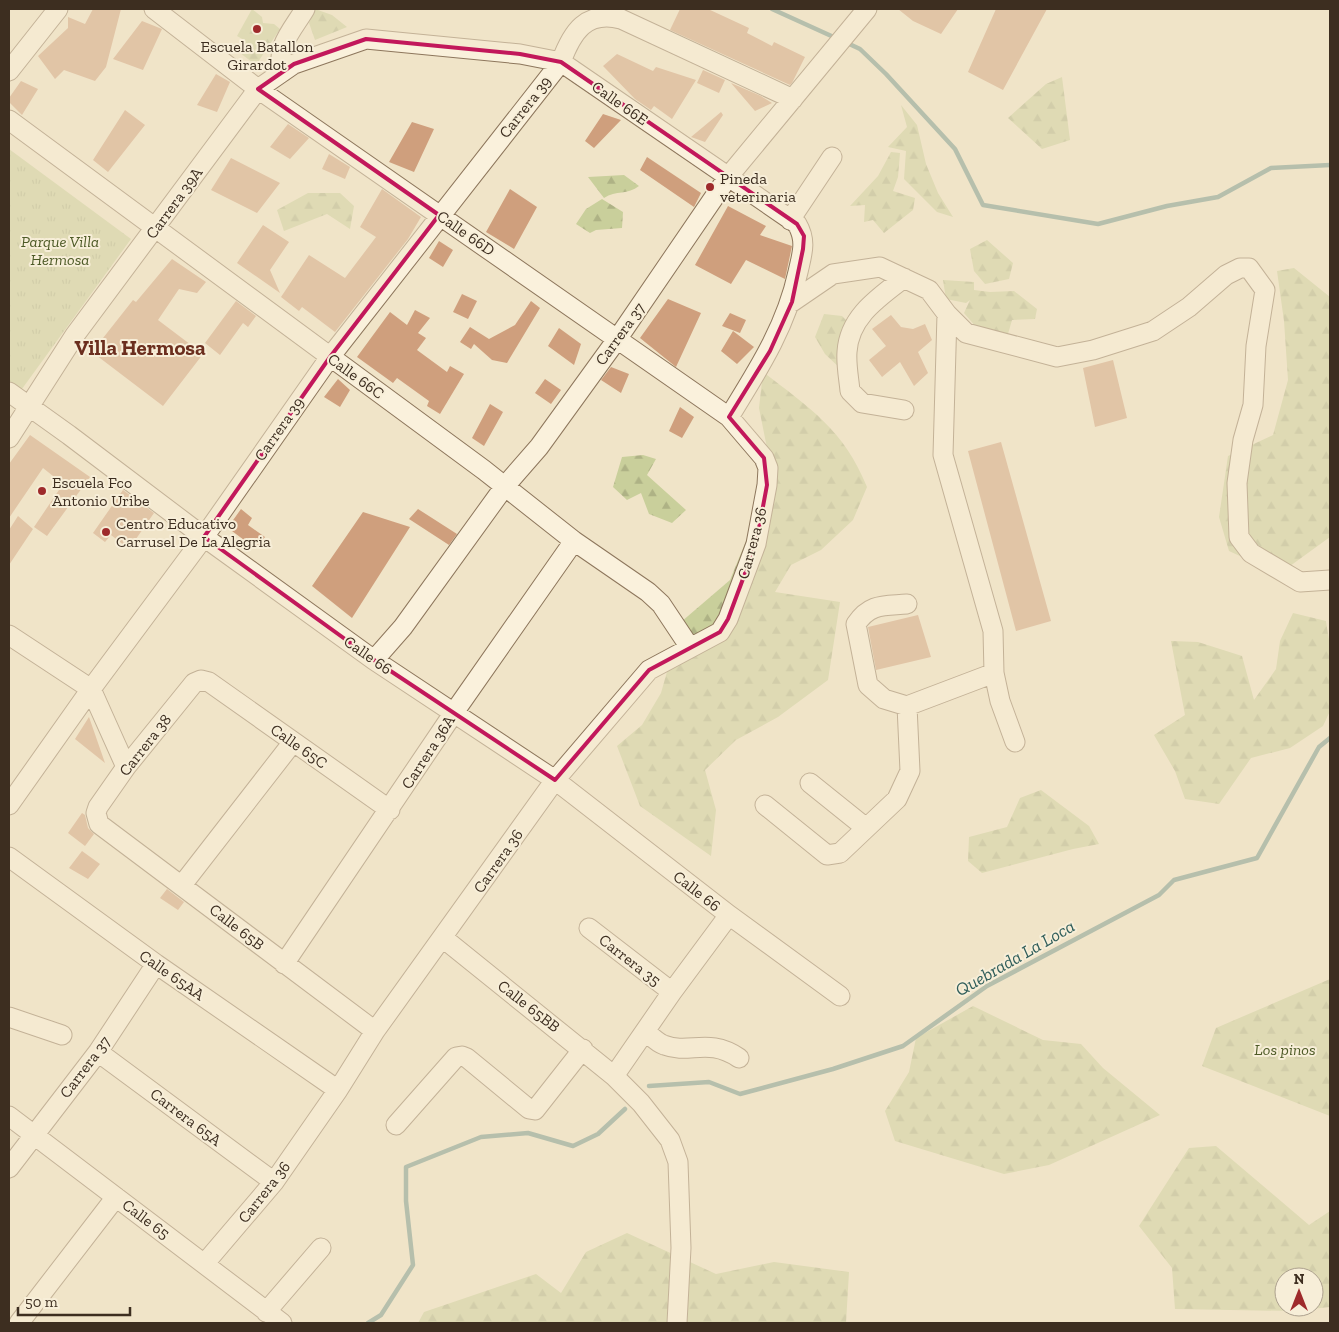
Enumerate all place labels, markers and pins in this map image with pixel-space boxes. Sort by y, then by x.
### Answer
marker: Escuela Batallon Girardot [251,23,263,35]
place label: Escuela Batallon Girardot [201,37,314,74]
place label: Pineda veterinaria [720,169,796,206]
marker: Pineda veterinaria [704,181,716,193]
place label: Escuela Fco Antonio Uribe [52,473,150,510]
marker: Escuela Fco Antonio Uribe [36,485,48,497]
place label: Centro Educativo Carrusel De La Alegria [116,514,271,551]
marker: Centro Educativo Carrusel De La Alegria [100,526,112,538]

